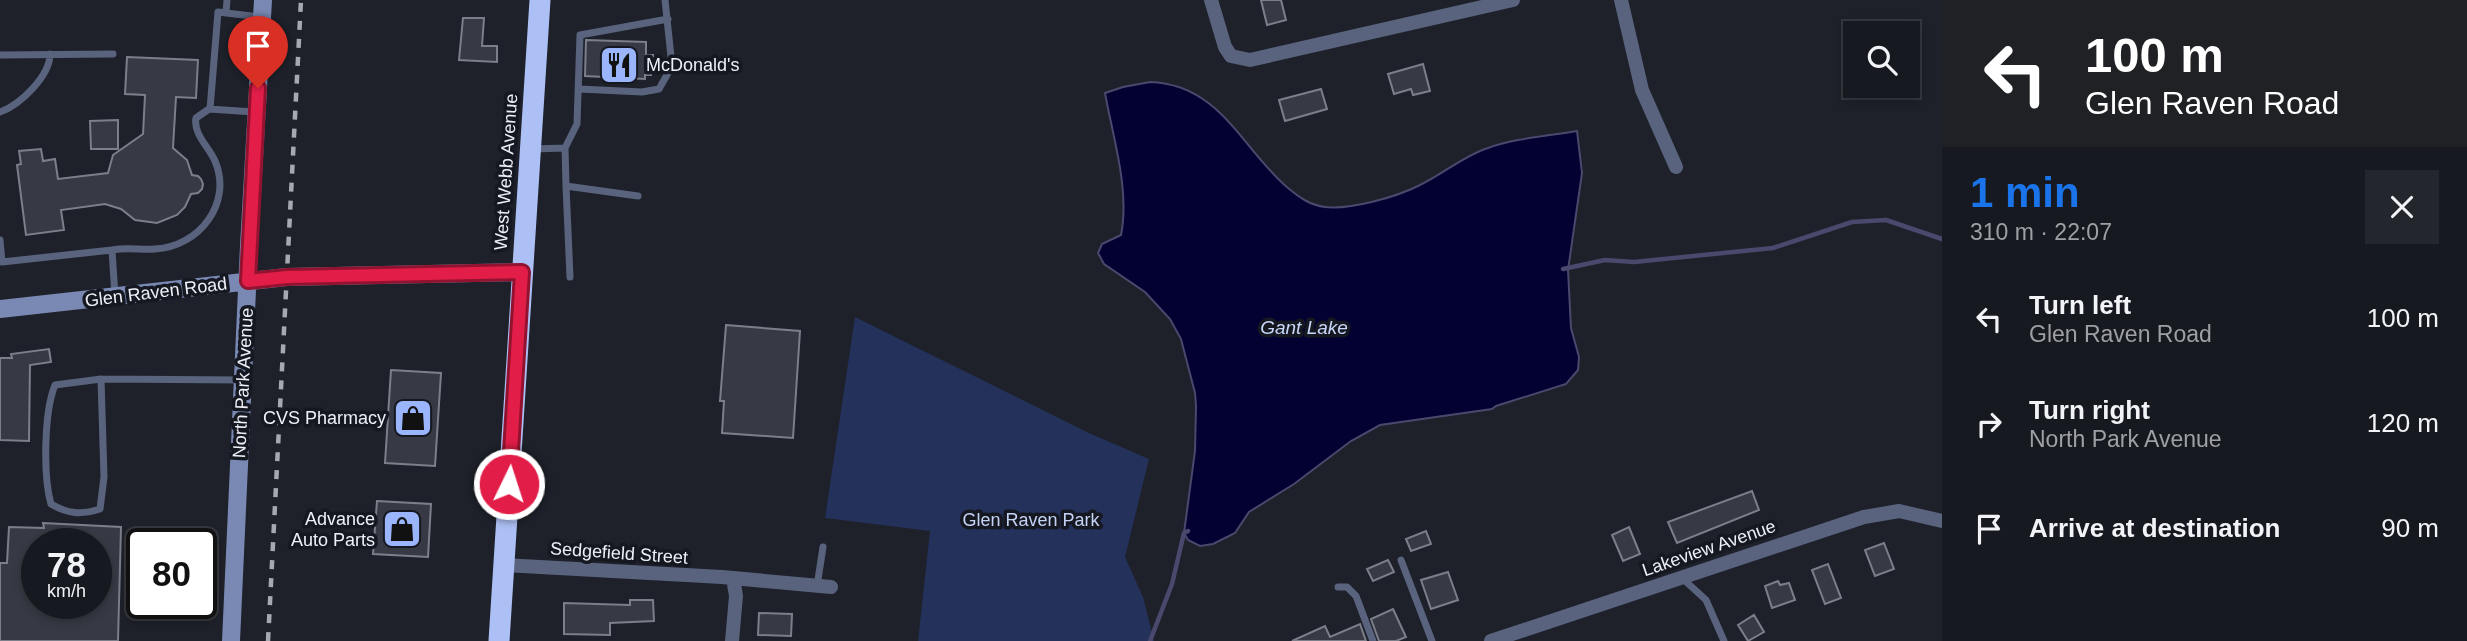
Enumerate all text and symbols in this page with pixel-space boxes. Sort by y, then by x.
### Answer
pin [228,16,288,88]
map controls [1843,21,1920,98]
button: search [1843,21,1920,98]
icon: arrive [239,27,277,65]
icon: left [1970,28,2061,119]
text: 100 m [2085,28,2224,82]
restaurant icon: McDonald's [598,44,640,86]
place label: McDonald's [646,55,739,75]
text: Glen Raven Road [2085,85,2339,121]
street label: West Webb Avenue [491,93,521,251]
text: 1 min [1970,169,2080,216]
button: close [2365,170,2439,244]
text: 310 m · 22:07 [1970,219,2112,245]
street label: Glen Raven Road [84,273,228,311]
text: Turn left [2029,290,2131,320]
icon: left [1970,300,2008,338]
text: 100 m [2367,303,2439,333]
street label: North Park Avenue [229,307,257,459]
water label: Gant Lake [1260,317,1348,338]
text: Glen Raven Road [2029,321,2212,347]
text: Turn right [2029,395,2150,425]
shop icon: CVS Pharmacy [392,397,434,439]
icon: right [1970,405,2008,443]
place label: CVS Pharmacy [263,408,386,428]
text: 120 m [2367,408,2439,438]
text: North Park Avenue [2029,426,2222,452]
position arrow [472,447,546,521]
shop icon: Advance Auto Parts [381,508,423,550]
place label: Advance Auto Parts [291,509,375,550]
park label: Glen Raven Park [962,510,1101,530]
icon: arrive [1970,510,2008,548]
text: Arrive at destination [2029,513,2280,543]
text: 90 m [2381,513,2439,543]
street label: Lakeview Avenue [1640,516,1778,580]
speed limit sign: 80 [126,528,217,619]
street label: Sedgefield Street [549,538,689,568]
text: 78 [47,545,86,584]
text: km/h [47,581,86,601]

